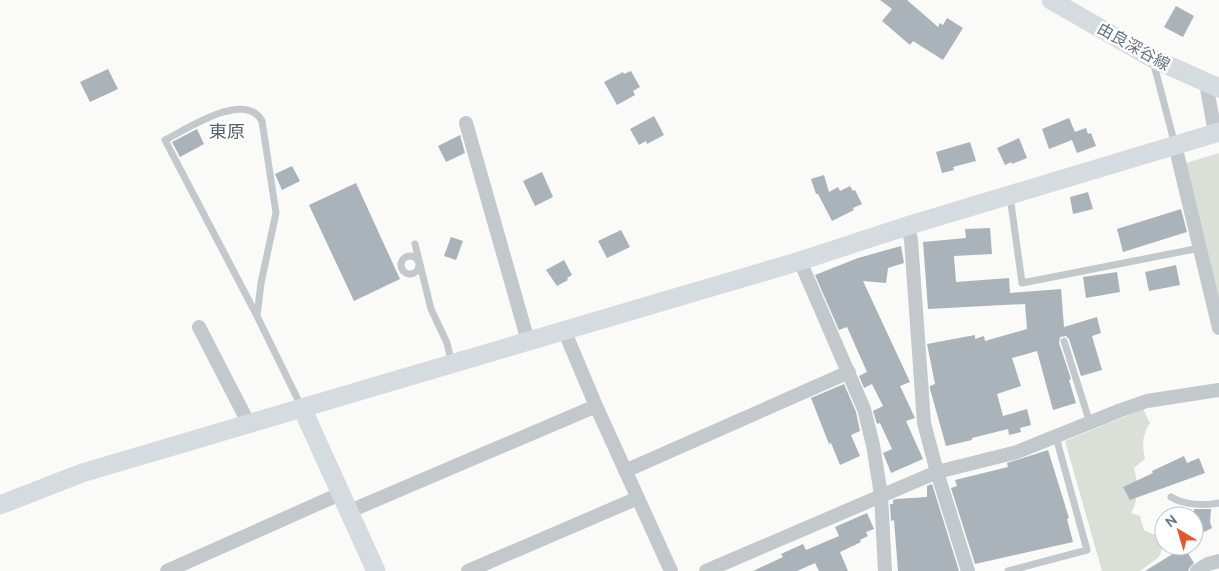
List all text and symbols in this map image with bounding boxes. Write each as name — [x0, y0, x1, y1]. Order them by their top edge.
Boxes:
street label: 由良深谷線 — [1095, 19, 1173, 73]
district label: 東原 — [209, 121, 245, 141]
north arrow — [1154, 506, 1204, 556]
text: N — [1162, 511, 1180, 530]

